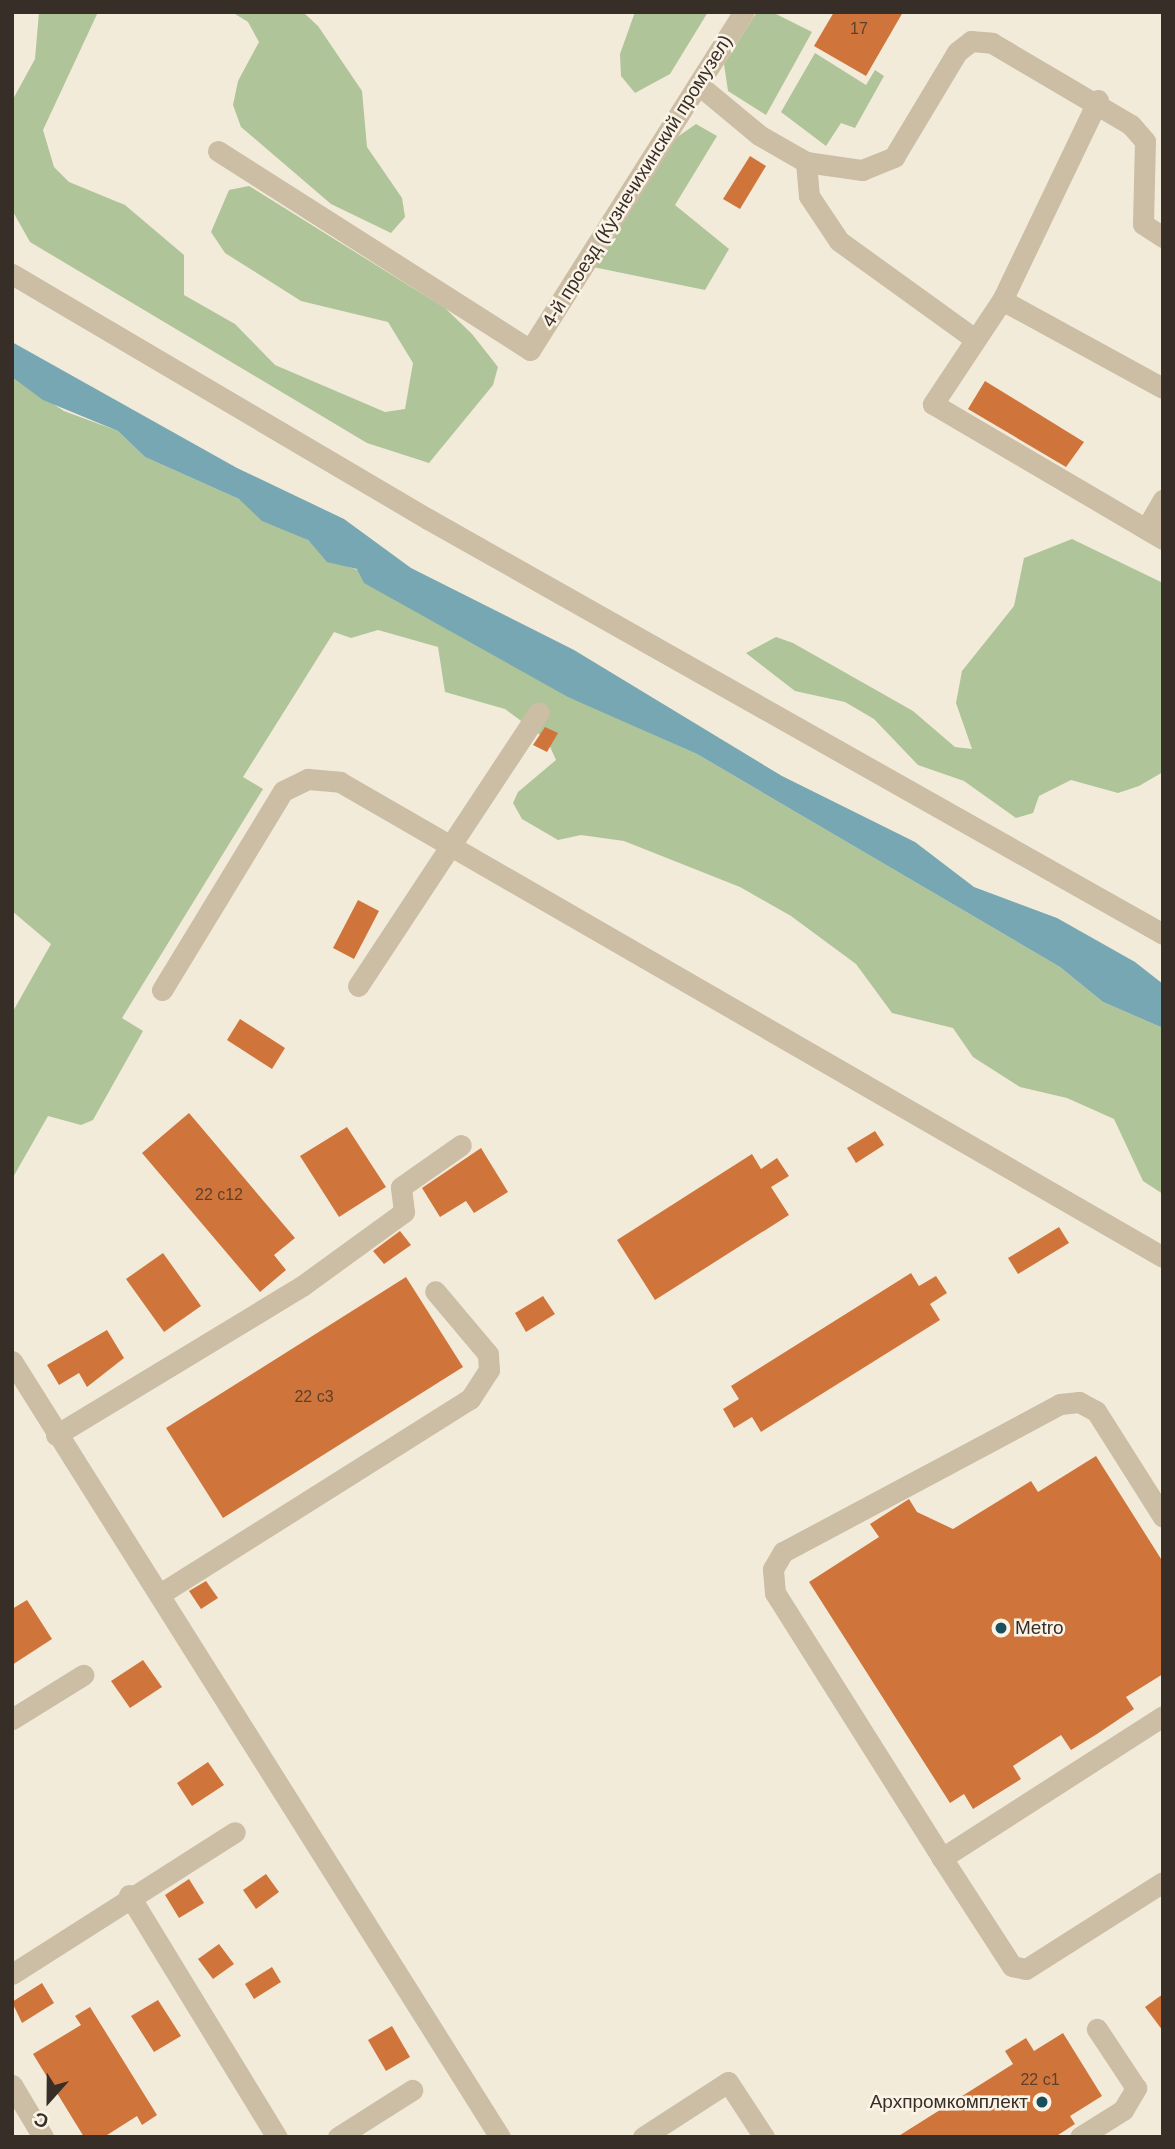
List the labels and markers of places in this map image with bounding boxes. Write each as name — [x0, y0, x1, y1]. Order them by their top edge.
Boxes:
place label: Metro — [1015, 1617, 1064, 1639]
marker: Metro — [993, 1620, 1009, 1636]
place label: Архпромкомплект — [870, 2091, 1028, 2113]
marker: Архпромкомплект — [1034, 2094, 1050, 2110]

